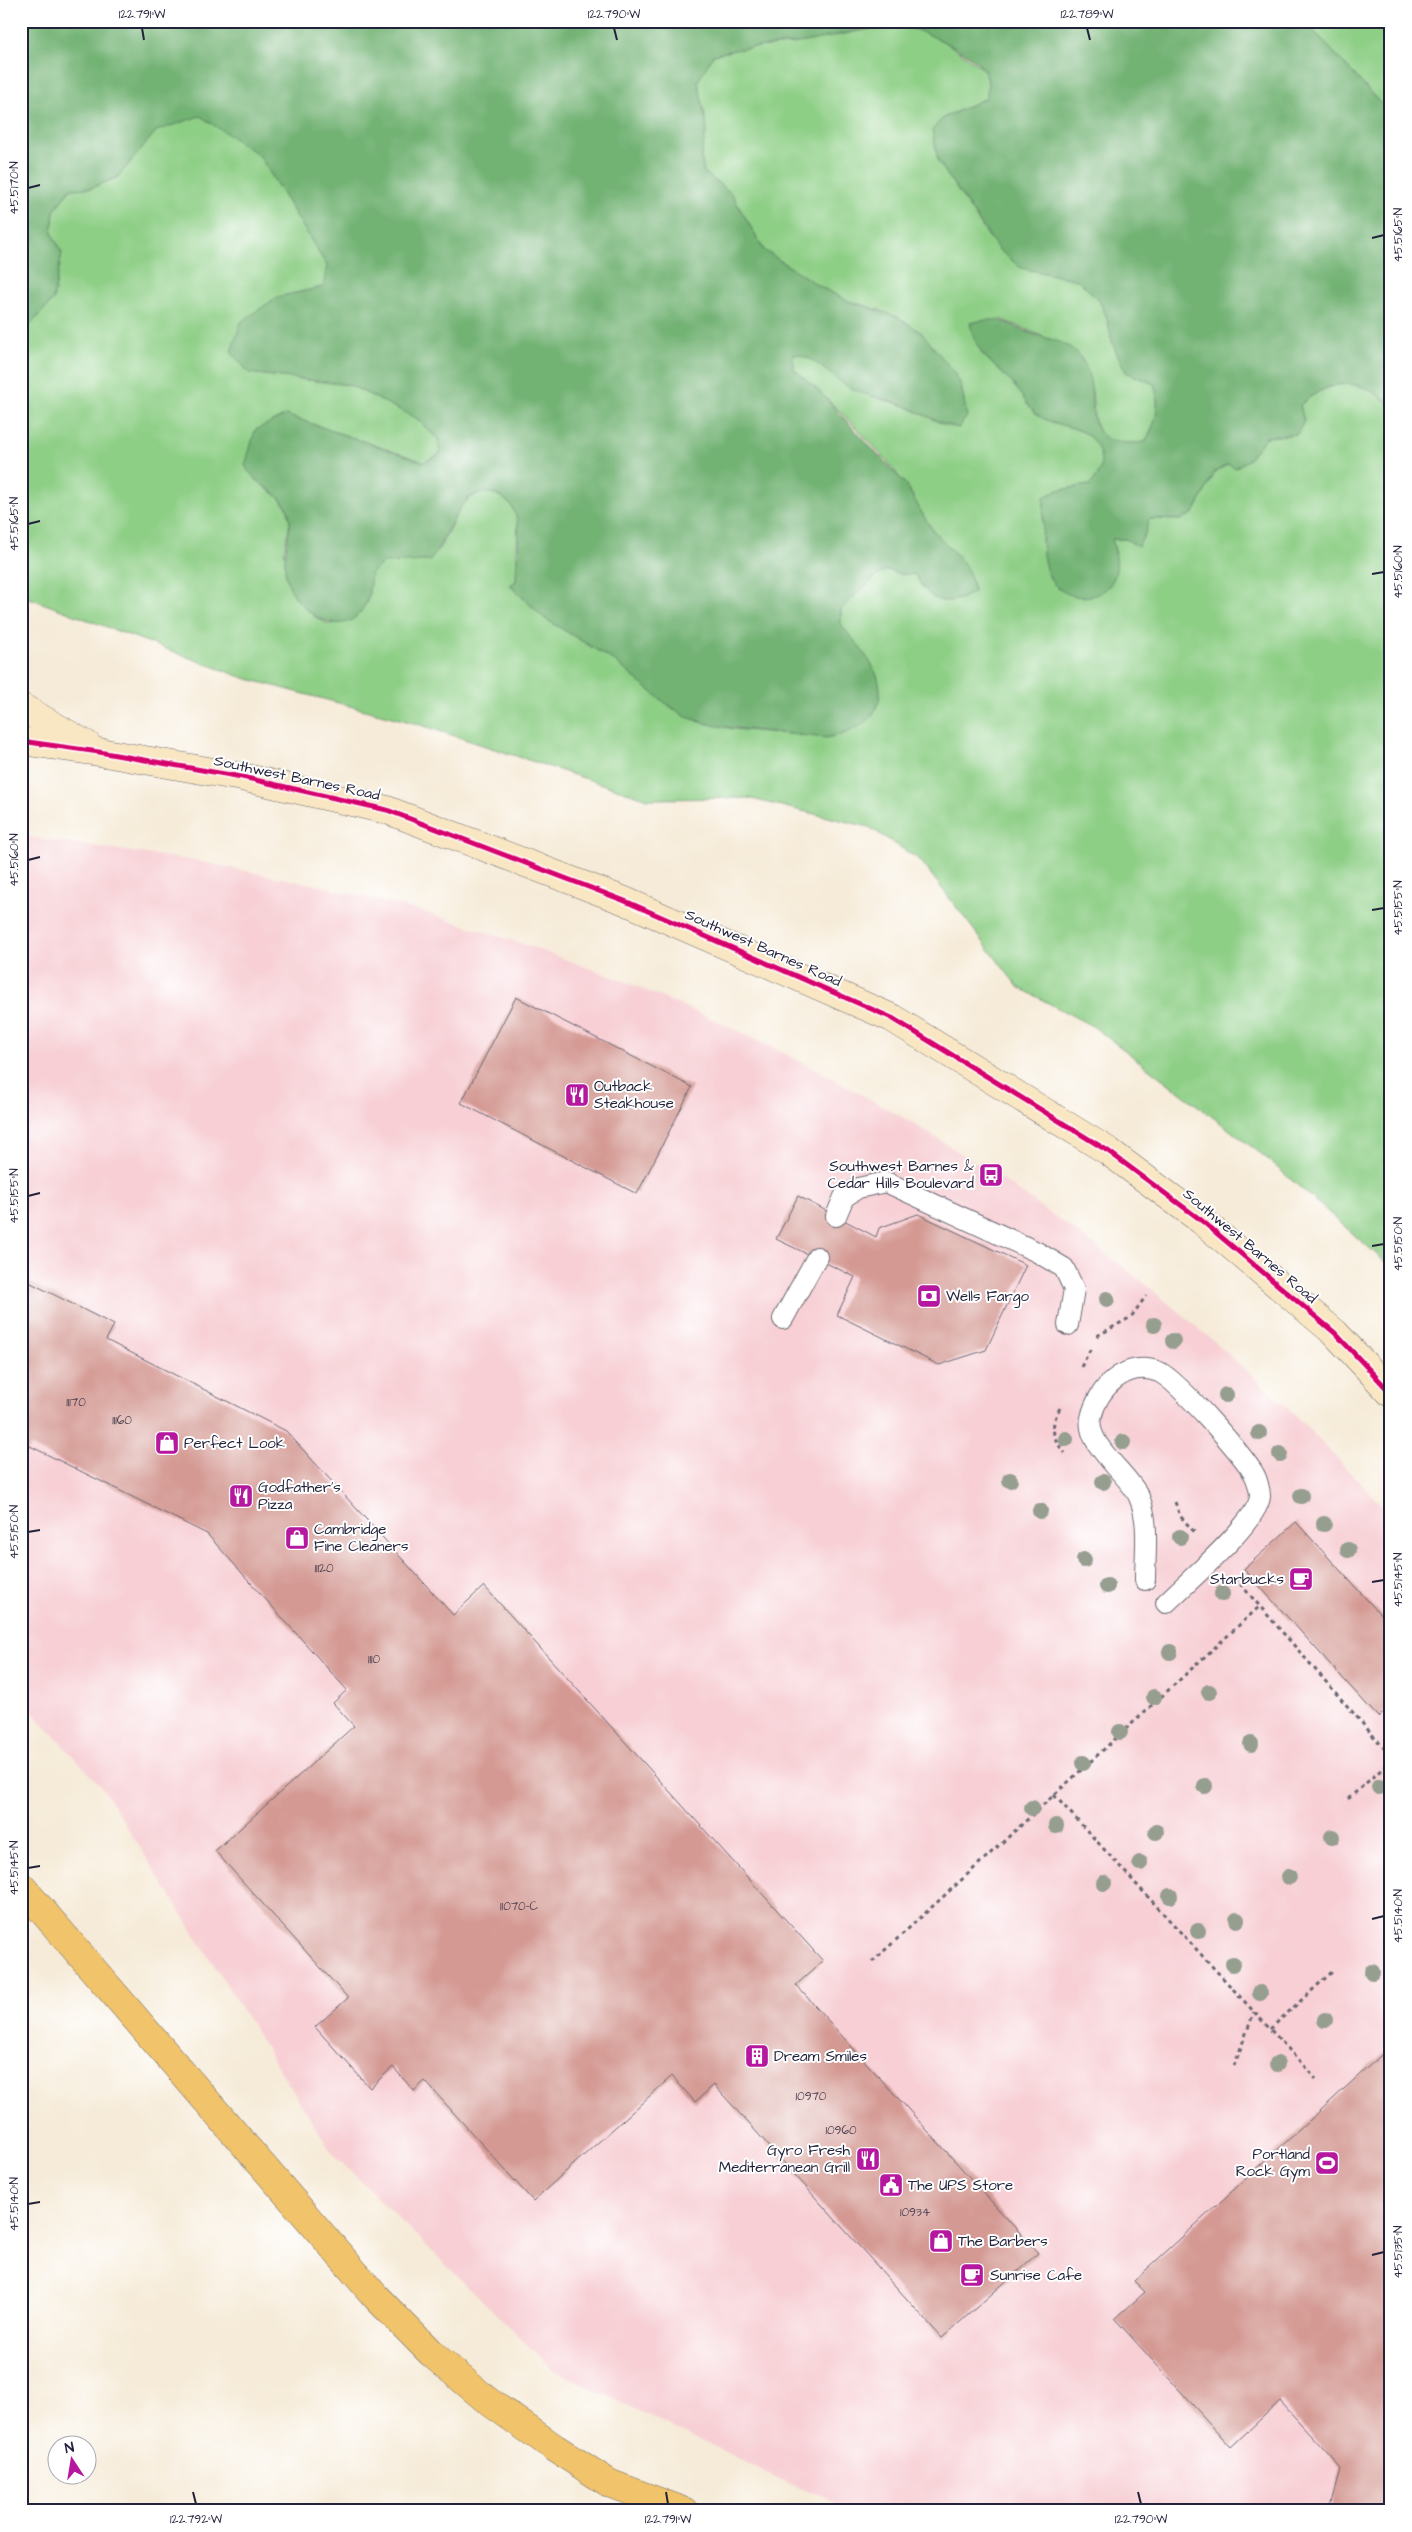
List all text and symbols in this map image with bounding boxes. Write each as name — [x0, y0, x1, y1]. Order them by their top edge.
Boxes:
text: 122.791°W — [119, 6, 166, 23]
text: 122.790°W — [588, 6, 641, 23]
text: 122.789°W — [1061, 6, 1114, 23]
text: 45.5170°N — [6, 161, 23, 215]
text: 45.5165°N — [1390, 207, 1407, 262]
text: 45.5165°N — [6, 496, 23, 551]
text: 45.5160°N — [1390, 545, 1407, 599]
street label: Southwest Barnes Road — [212, 750, 382, 806]
text: 45.5160°N — [6, 833, 23, 887]
text: 45.5155°N — [1390, 880, 1407, 936]
street label: Southwest Barnes Road — [681, 904, 845, 992]
place label: Outback Steakhouse — [594, 1076, 674, 1114]
restaurant icon: Outback Steakhouse — [564, 1082, 590, 1108]
place label: Southwest Barnes & Cedar Hills Boulevard — [827, 1156, 974, 1194]
bus stop icon: Southwest Barnes & Cedar Hills Boulevard — [978, 1162, 1004, 1188]
text: 45.5155°N — [6, 1168, 23, 1224]
street label: Southwest Barnes Road — [1178, 1184, 1322, 1309]
text: 45.5150°N — [1390, 1216, 1407, 1271]
bank icon: Wells Fargo — [916, 1283, 942, 1309]
place label: Wells Fargo — [946, 1286, 1030, 1308]
house number: 11170 — [66, 1394, 86, 1411]
house number: 11160 — [112, 1412, 132, 1429]
shop icon: Perfect Look — [154, 1430, 180, 1456]
place label: Perfect Look — [184, 1433, 285, 1454]
place label: Godfather's Pizza — [258, 1477, 341, 1515]
restaurant icon: Godfather's Pizza — [228, 1483, 254, 1509]
text: 45.5150°N — [6, 1504, 23, 1559]
place label: Cambridge Fine Cleaners — [314, 1519, 409, 1557]
shop icon: Cambridge Fine Cleaners — [284, 1525, 310, 1551]
text: 45.5145°N — [1390, 1552, 1407, 1608]
house number: 11120 — [314, 1560, 334, 1577]
cafe icon: Starbucks — [1288, 1566, 1314, 1592]
place label: Starbucks — [1210, 1569, 1284, 1590]
house number: 1110 — [368, 1651, 381, 1668]
text: 45.5145°N — [6, 1840, 23, 1896]
text: 45.5140°N — [1390, 1888, 1407, 1943]
house number: 11070-C — [500, 1898, 538, 1915]
building icon: Dream Smiles — [744, 2043, 770, 2069]
place label: Dream Smiles — [774, 2046, 867, 2067]
house number: 10970 — [796, 2088, 827, 2105]
house number: 10960 — [825, 2122, 857, 2139]
place label: Gyro Fresh Mediterranean Grill — [719, 2140, 851, 2178]
place label: Portland Rock Gym — [1236, 2144, 1310, 2183]
restaurant icon: Gyro Fresh Mediterranean Grill — [855, 2146, 881, 2172]
sports icon: Portland Rock Gym — [1314, 2150, 1340, 2176]
public building icon: The UPS Store — [878, 2172, 904, 2198]
place label: The UPS Store — [908, 2175, 1013, 2196]
text: 45.5140°N — [6, 2176, 23, 2231]
house number: 10934 — [900, 2204, 930, 2221]
text: 45.5135°N — [1390, 2225, 1407, 2279]
shop icon: The Barbers — [928, 2228, 954, 2254]
place label: The Barbers — [958, 2231, 1048, 2252]
cafe icon: Sunrise Cafe — [959, 2262, 985, 2288]
place label: Sunrise Cafe — [990, 2265, 1082, 2286]
north arrow — [48, 2434, 98, 2484]
text: N — [63, 2438, 76, 2459]
text: 122.792°W — [170, 2511, 223, 2528]
text: 122.791°W — [645, 2511, 692, 2528]
text: 122.790°W — [1115, 2511, 1168, 2528]

